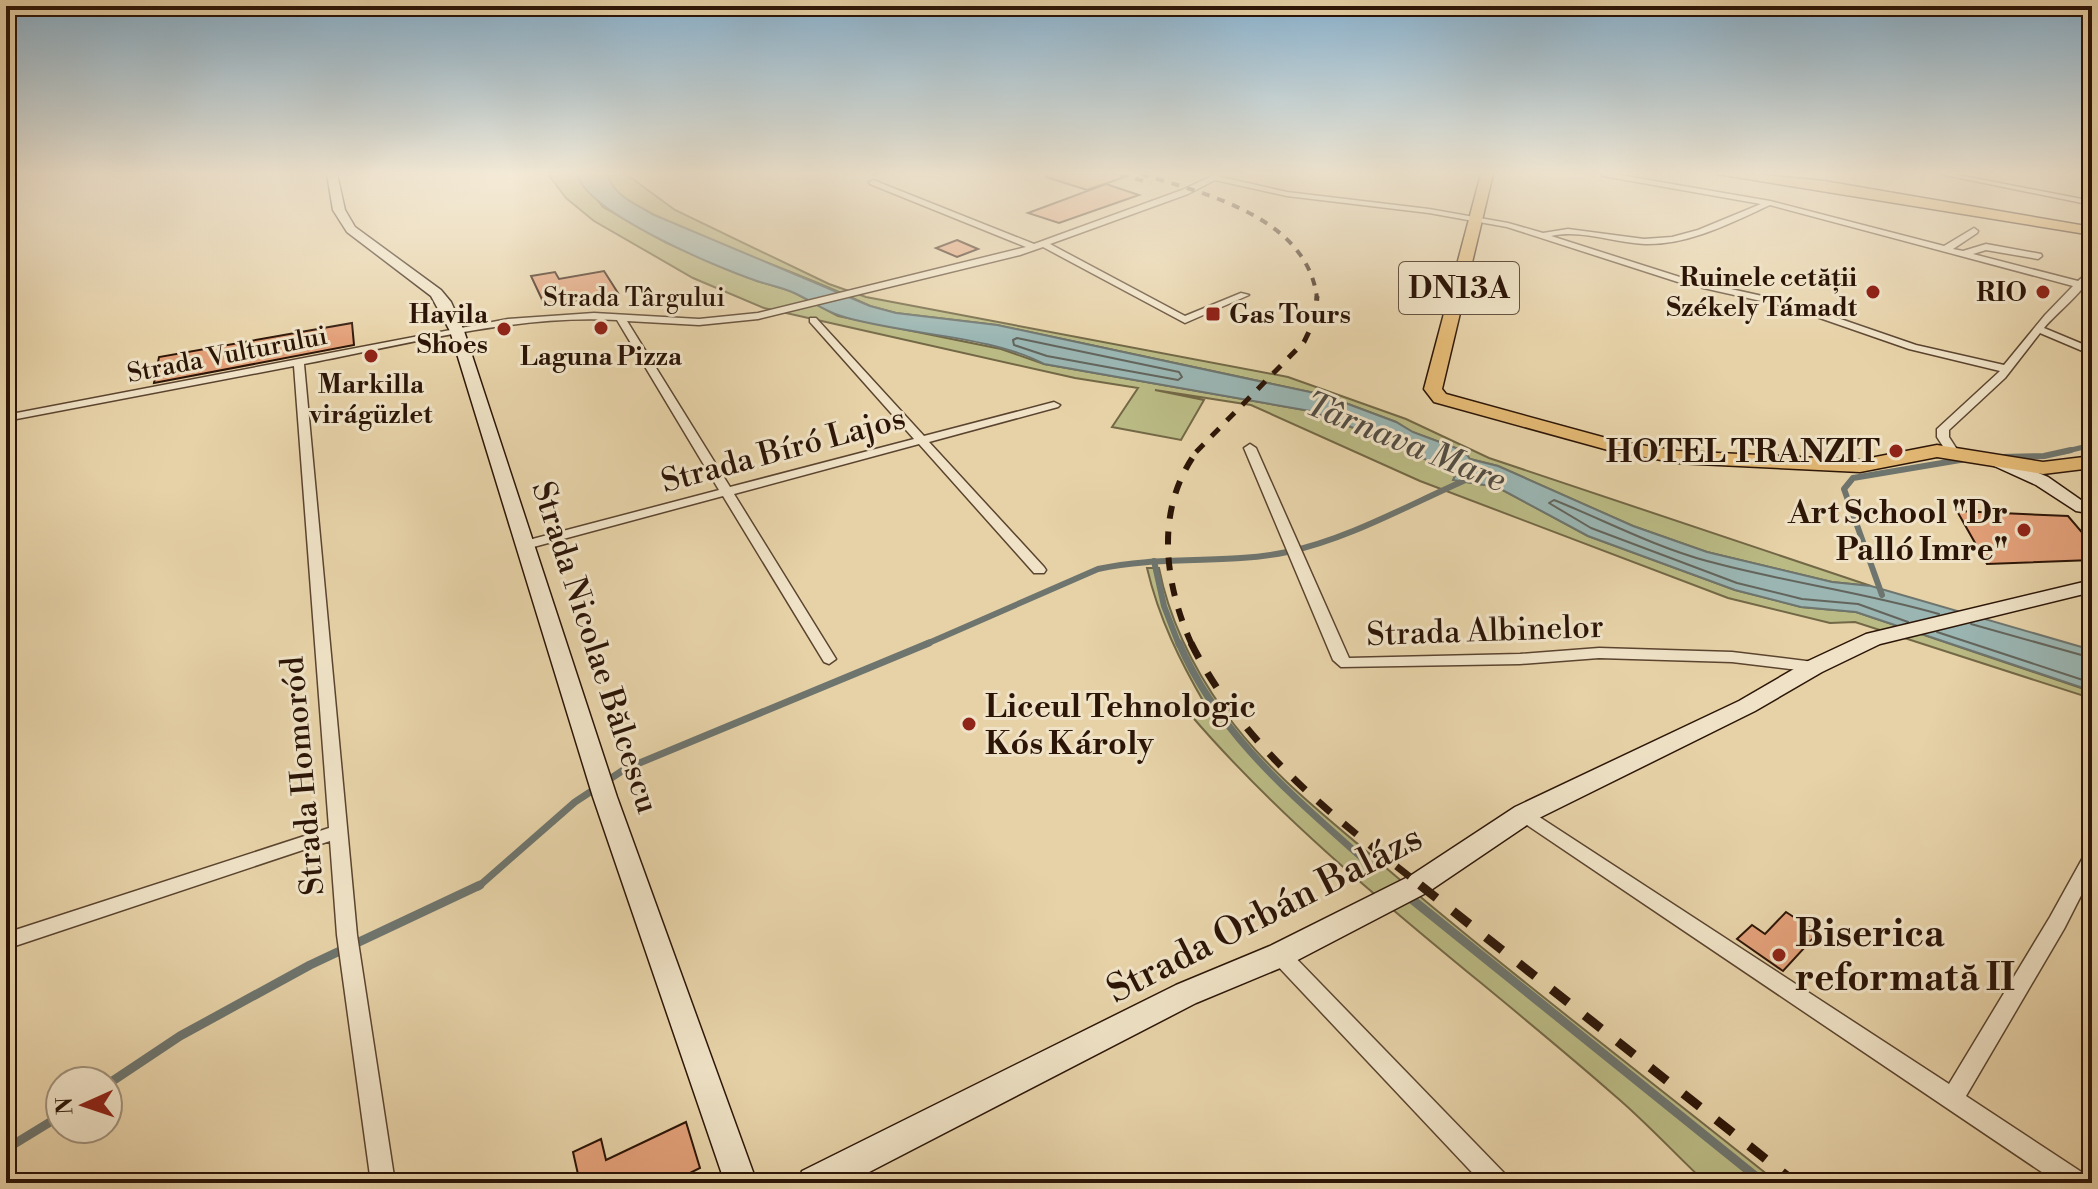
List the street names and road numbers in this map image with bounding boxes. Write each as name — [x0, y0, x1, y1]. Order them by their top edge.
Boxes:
road number: DN13A — [1399, 262, 1519, 314]
street label: Strada Târgului — [543, 282, 725, 314]
street label: Strada Vulturului — [124, 320, 330, 390]
street label: Strada Bíró Lajos — [657, 398, 910, 502]
street label: Strada Nicolae Bălcescu — [523, 476, 668, 818]
street label: Strada Albinelor — [1366, 607, 1604, 655]
street label: Strada Homoród — [273, 655, 333, 897]
street label: Strada Orbán Balázs — [1099, 814, 1430, 1014]

